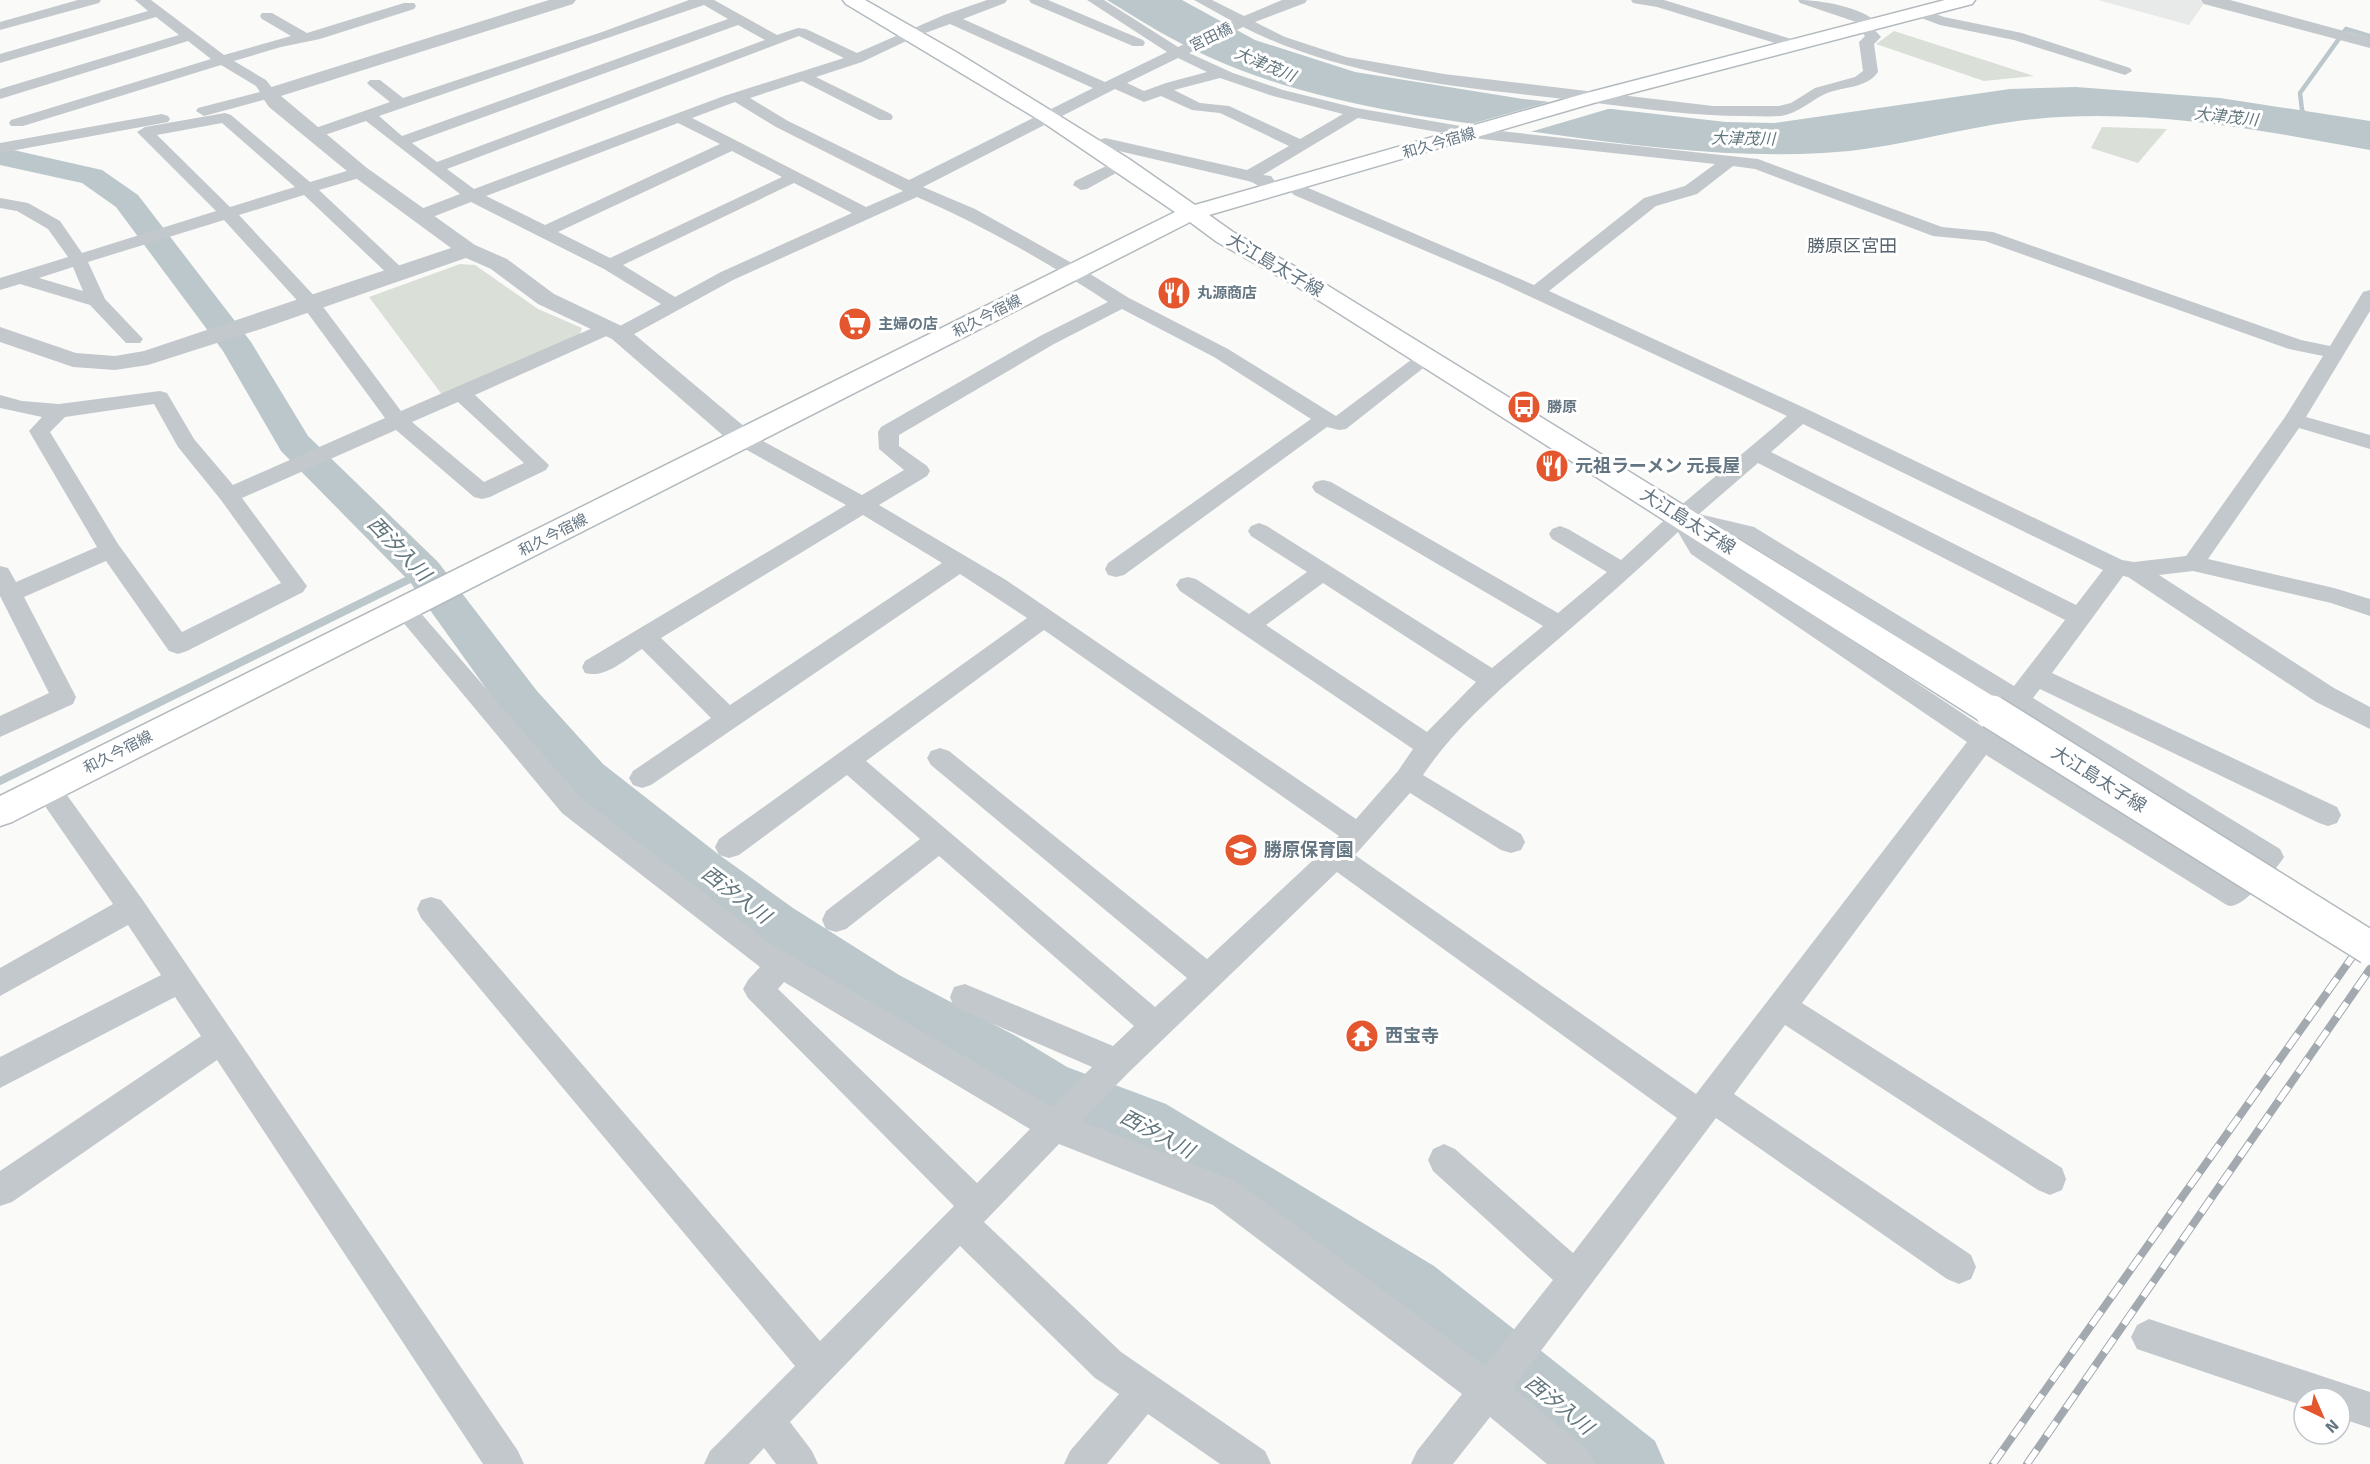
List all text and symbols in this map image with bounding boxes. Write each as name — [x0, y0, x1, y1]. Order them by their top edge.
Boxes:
street label: 宮田橋 — [1187, 19, 1235, 55]
water label: 大津茂川 — [1232, 43, 1300, 87]
water label: 大津茂川 — [2193, 104, 2261, 130]
street label: 和久今宿線 — [1400, 124, 1478, 162]
water label: 大津茂川 — [1711, 128, 1777, 150]
street label: 大江島太子線 — [1223, 228, 1327, 302]
district label: 勝原区宮田 — [1807, 235, 1897, 257]
restaurant icon: 丸源商店 — [1156, 275, 1192, 311]
place label: 丸源商店 — [1197, 284, 1257, 302]
street label: 和久今宿線 — [949, 291, 1025, 341]
supermarket icon: 主婦の店 — [837, 306, 873, 342]
place label: 主婦の店 — [878, 315, 938, 333]
bus stop icon: 勝原 — [1506, 389, 1542, 425]
place label: 勝原 — [1547, 398, 1577, 416]
restaurant icon: 元祖ラーメン 元長屋 — [1534, 448, 1570, 484]
place label: 元祖ラーメン 元長屋 — [1575, 455, 1740, 477]
street label: 大江島太子線 — [1636, 483, 1740, 559]
street label: 和久今宿線 — [515, 510, 591, 560]
water label: 西汐入川 — [362, 512, 437, 588]
street label: 和久今宿線 — [80, 727, 156, 777]
street label: 大江島太子線 — [2047, 741, 2151, 817]
school or university icon: 勝原保育園 — [1223, 832, 1259, 868]
place label: 勝原保育園 — [1264, 839, 1354, 861]
water label: 西汐入川 — [697, 861, 777, 930]
temple icon: 西宝寺 — [1344, 1018, 1380, 1054]
place label: 西宝寺 — [1385, 1025, 1439, 1047]
water label: 西汐入川 — [1116, 1104, 1200, 1165]
water label: 西汐入川 — [1520, 1370, 1600, 1441]
north arrow — [2292, 1386, 2352, 1446]
text: N — [2321, 1415, 2343, 1437]

